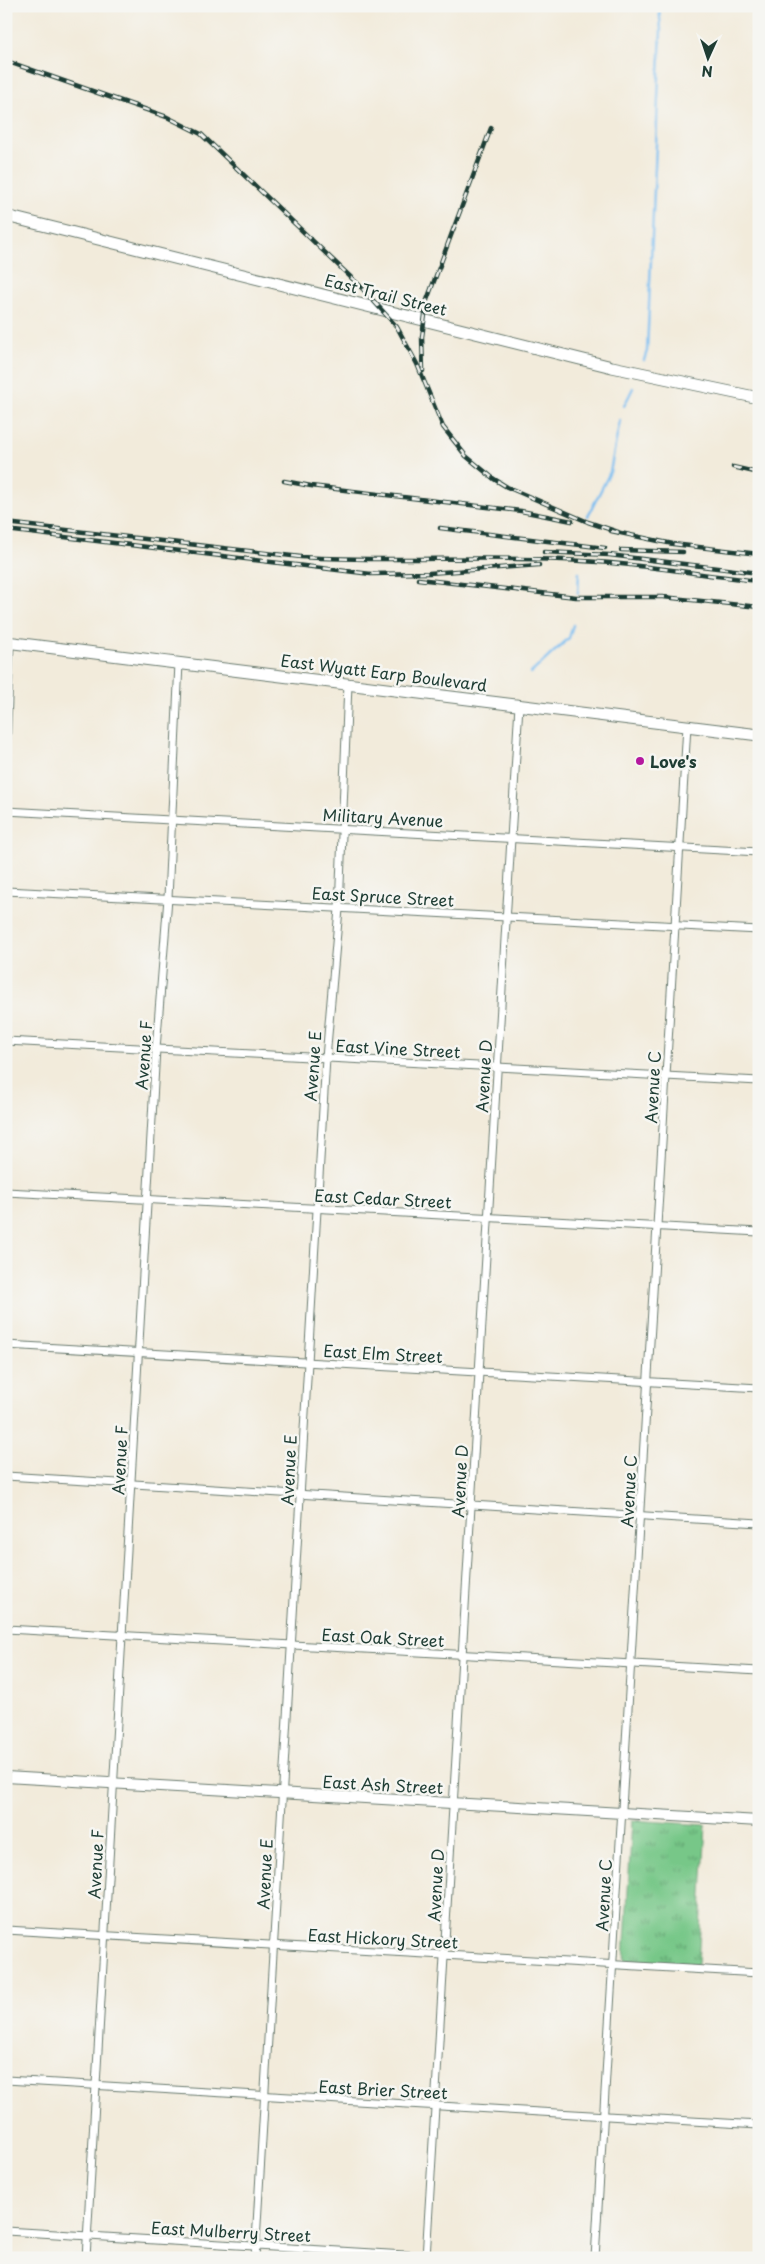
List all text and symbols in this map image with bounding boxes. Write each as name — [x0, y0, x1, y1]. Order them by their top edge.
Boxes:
north arrow — [682, 32, 732, 82]
text: N — [701, 61, 713, 82]
street label: East Trail Street — [322, 267, 450, 321]
street label: East Wyatt Earp Boulevard — [279, 647, 489, 697]
place label: Love's — [650, 749, 697, 773]
marker: Love's — [634, 755, 646, 767]
street label: Military Avenue — [322, 802, 444, 832]
street label: East Spruce Street — [311, 880, 455, 912]
street label: Avenue F — [129, 1019, 157, 1091]
street label: Avenue E — [298, 1030, 326, 1102]
street label: East Vine Street — [335, 1033, 461, 1063]
street label: Avenue D — [469, 1039, 497, 1113]
street label: Avenue C — [638, 1050, 666, 1124]
street label: East Cedar Street — [314, 1182, 453, 1214]
street label: East Elm Street — [323, 1338, 444, 1368]
street label: Avenue F — [105, 1425, 133, 1495]
street label: Avenue E — [274, 1434, 302, 1506]
street label: Avenue D — [445, 1444, 473, 1518]
street label: Avenue C — [614, 1454, 642, 1528]
street label: East Oak Street — [321, 1622, 445, 1652]
street label: East Ash Street — [322, 1769, 444, 1799]
street label: Avenue F — [81, 1829, 109, 1899]
street label: Avenue E — [250, 1838, 278, 1910]
street label: Avenue D — [421, 1848, 449, 1922]
street label: Avenue C — [589, 1858, 617, 1932]
street label: East Hickory Street — [307, 1922, 459, 1954]
street label: East Brier Street — [318, 2074, 449, 2104]
street label: East Mulberry Street — [151, 2215, 312, 2247]

